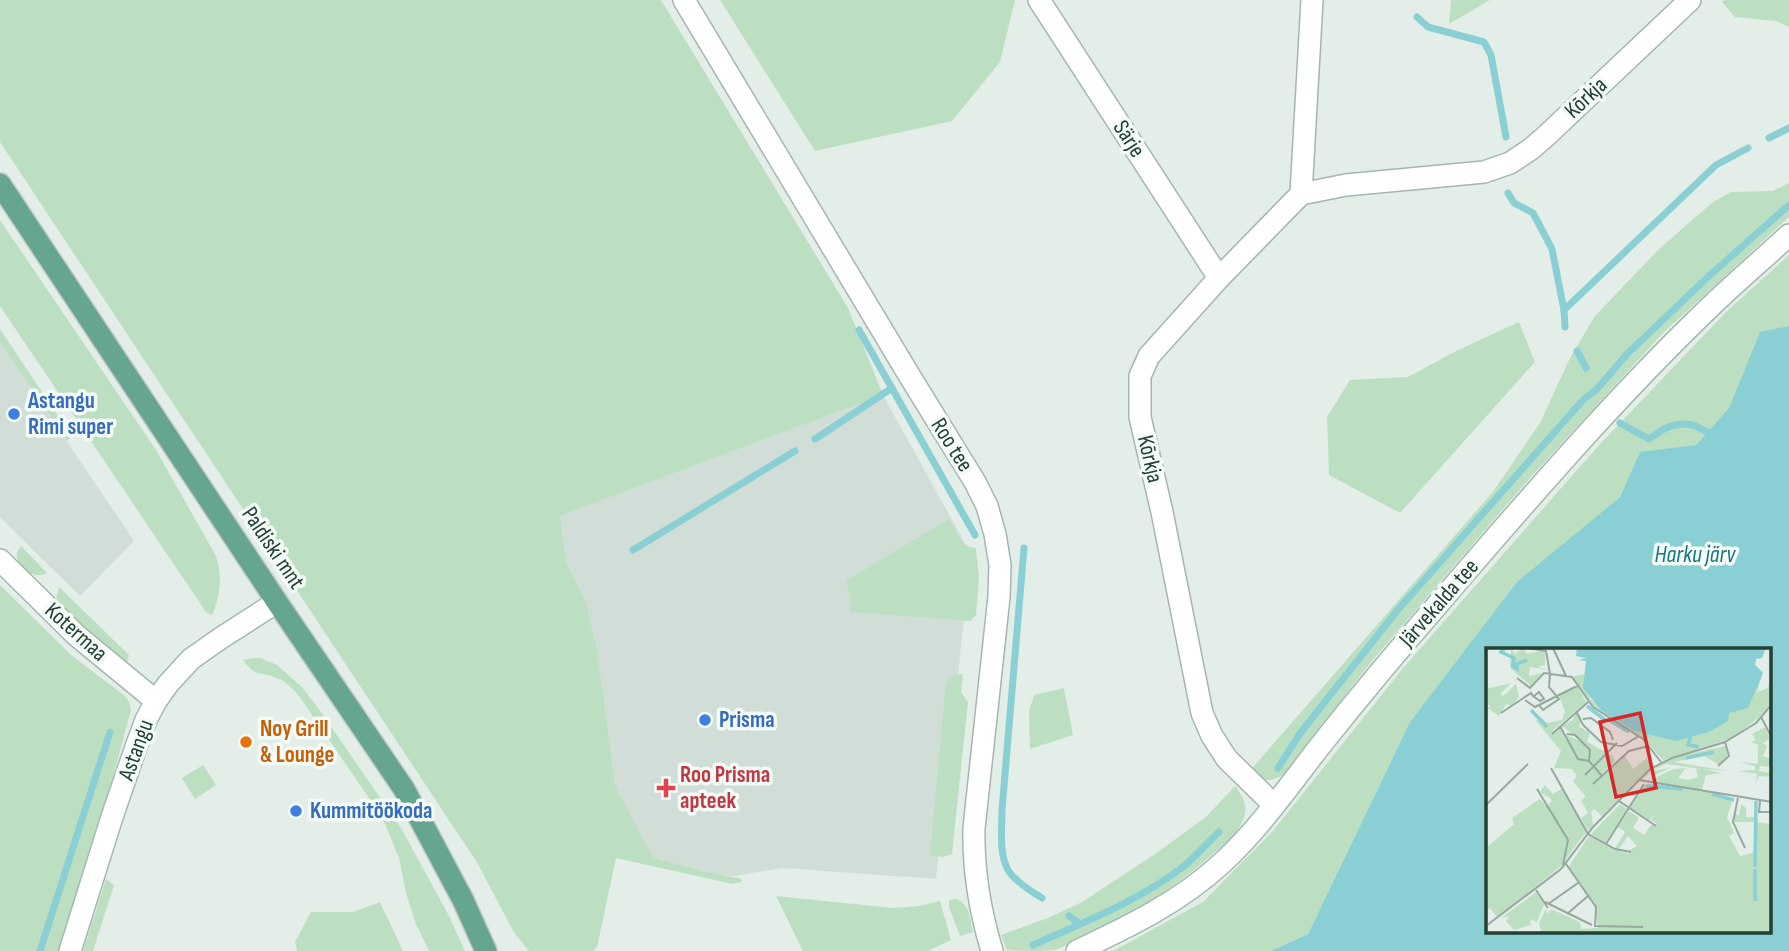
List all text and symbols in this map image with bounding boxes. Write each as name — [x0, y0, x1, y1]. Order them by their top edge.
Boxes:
street label: Kõrkja — [1559, 71, 1613, 125]
street label: Särje — [1107, 115, 1151, 163]
place label: Astangu Rimi super — [27, 387, 113, 441]
marker: Astangu Rimi super — [6, 406, 22, 422]
street label: Roo tee — [925, 413, 979, 477]
street label: Kõrkja — [1131, 433, 1169, 485]
street label: Paldiski mnt — [235, 502, 311, 594]
water label: Harku järv — [1655, 540, 1736, 569]
street label: Järvekalda tee — [1393, 553, 1485, 654]
street label: Kotermaa — [39, 597, 113, 667]
inset map — [1486, 648, 1772, 934]
place label: Prisma — [719, 706, 775, 734]
marker: Prisma — [697, 712, 713, 728]
place label: Noy Grill & Lounge — [260, 715, 334, 769]
street label: Astangu — [112, 716, 160, 785]
marker: Noy Grill & Lounge — [238, 734, 254, 750]
place label: Roo Prisma apteek — [680, 761, 770, 815]
marker: Roo Prisma apteek — [658, 780, 674, 796]
place label: Kummitöökoda — [310, 797, 433, 825]
marker: Kummitöökoda — [288, 803, 304, 819]

